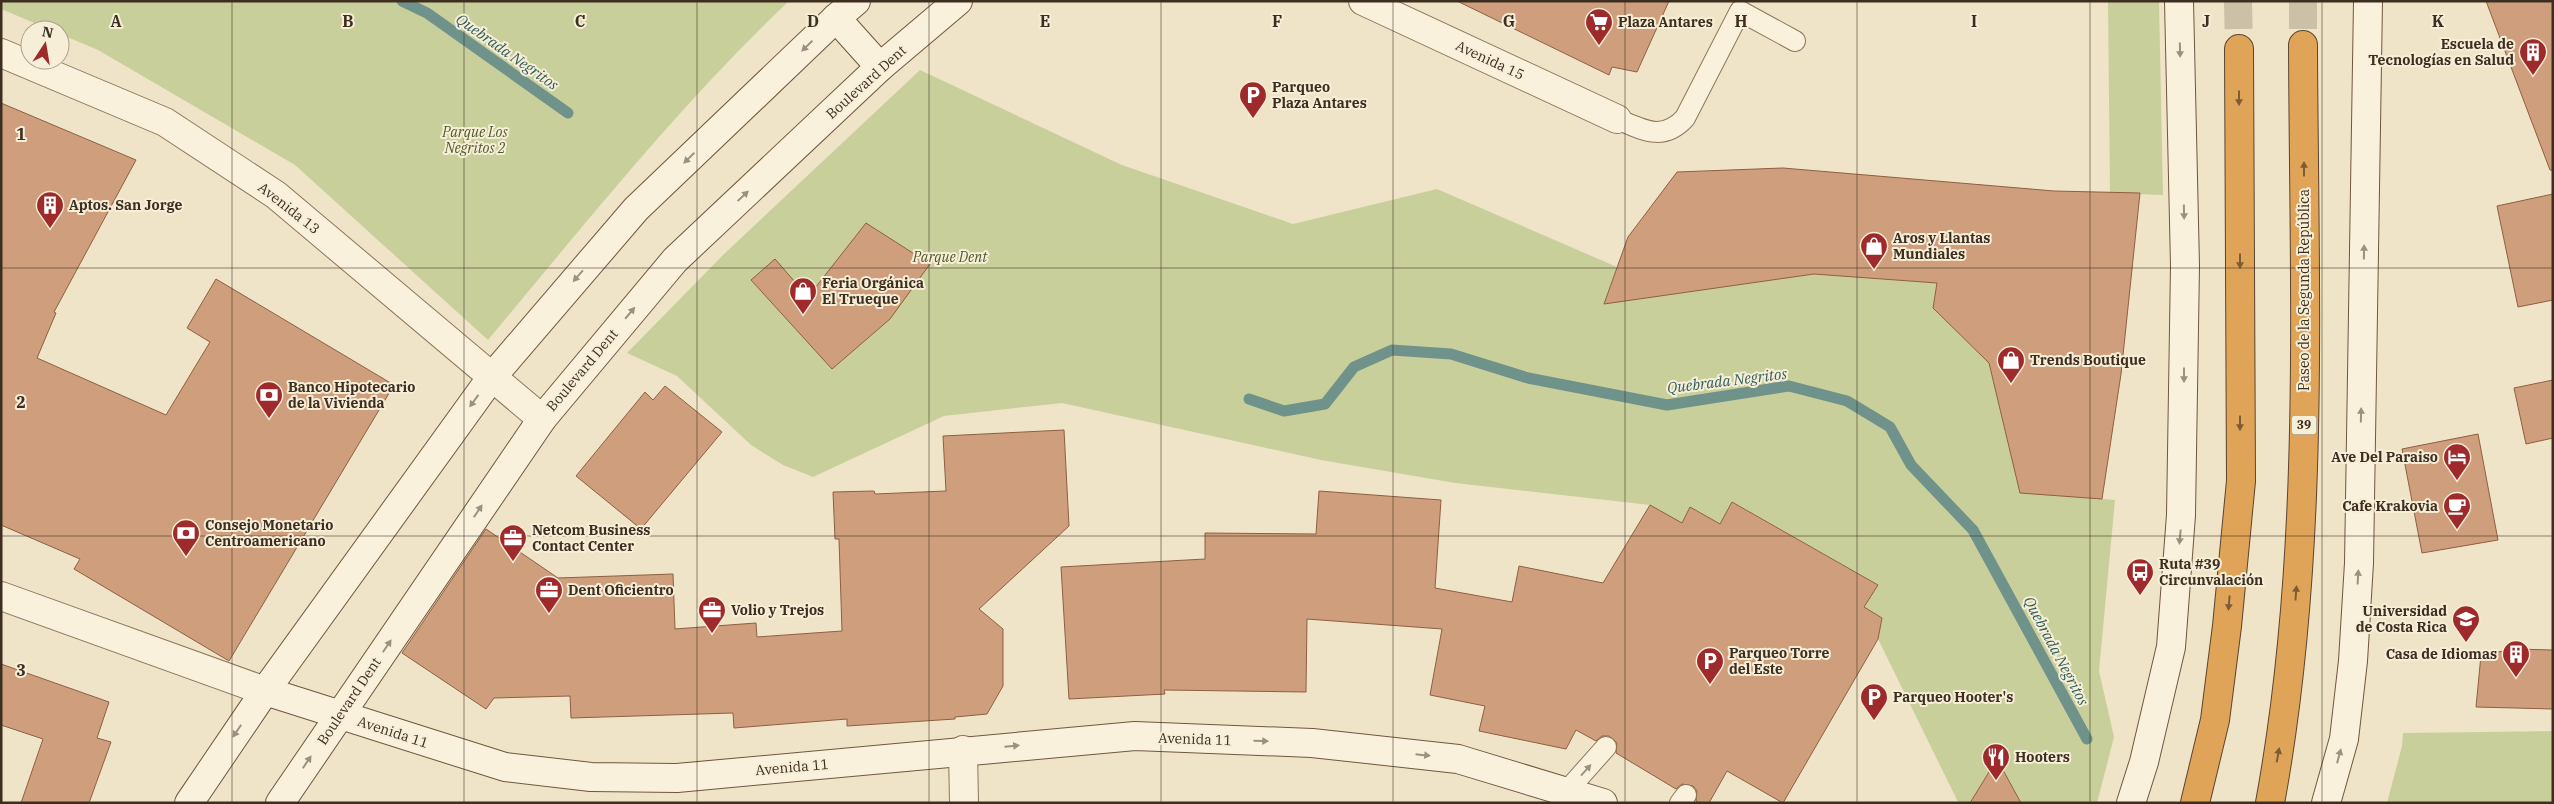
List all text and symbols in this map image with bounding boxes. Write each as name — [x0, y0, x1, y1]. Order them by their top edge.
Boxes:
supermarket icon: Plaza Antares — [1584, 7, 1614, 46]
water label: Quebrada Negritos — [452, 9, 562, 94]
text: A — [110, 11, 122, 31]
text: B — [342, 11, 354, 31]
text: C — [575, 11, 585, 31]
text: D — [807, 11, 819, 31]
text: E — [1040, 11, 1050, 31]
text: F — [1272, 11, 1282, 31]
text: G — [1503, 11, 1515, 31]
text: H — [1735, 11, 1748, 31]
text: I — [1971, 11, 1977, 31]
text: J — [2202, 11, 2210, 31]
text: K — [2432, 11, 2445, 31]
place label: Plaza Antares — [1618, 13, 1713, 31]
north arrow — [20, 20, 70, 70]
text: N — [40, 22, 55, 42]
place label: Escuela de Tecnologías en Salud — [2368, 35, 2514, 69]
street label: Avenida 15 — [1453, 36, 1527, 84]
building icon: Escuela de Tecnologías en Salud — [2518, 37, 2548, 76]
one-way arrow — [801, 40, 813, 52]
street label: Boulevard Dent — [822, 41, 910, 123]
one-way arrow — [2176, 42, 2184, 58]
place label: Parqueo Plaza Antares — [1272, 78, 1367, 112]
parking icon: Parqueo Plaza Antares — [1238, 80, 1268, 119]
one-way arrow — [2235, 90, 2243, 106]
park label: Parque Los Negritos 2 — [441, 123, 509, 157]
text: 1 — [16, 124, 26, 144]
one-way arrow — [684, 152, 696, 164]
one-way arrow — [2300, 160, 2308, 176]
street label: Avenida 13 — [254, 178, 324, 238]
street label: Paseo de la Segunda República — [2295, 189, 2313, 391]
building icon: Aptos. San Jorge — [35, 190, 65, 229]
one-way arrow — [736, 190, 748, 202]
place label: Aptos. San Jorge — [69, 196, 182, 214]
one-way arrow — [2180, 205, 2188, 221]
place label: Aros y Llantas Mundiales — [1893, 229, 1990, 263]
shop icon: Aros y Llantas Mundiales — [1859, 231, 1889, 270]
one-way arrow — [2360, 244, 2368, 260]
park label: Parque Dent — [912, 248, 988, 266]
one-way arrow — [2236, 253, 2244, 269]
one-way arrow — [573, 270, 584, 283]
place label: Feria Orgánica El Trueque — [822, 274, 924, 308]
shop icon: Feria Orgánica El Trueque — [788, 276, 818, 315]
one-way arrow — [625, 307, 636, 320]
street label: Boulevard Dent — [542, 325, 622, 415]
shop icon: Trends Boutique — [1996, 345, 2026, 384]
place label: Trends Boutique — [2030, 351, 2146, 369]
water label: Quebrada Negritos — [1666, 364, 1788, 397]
one-way arrow — [2180, 367, 2188, 383]
place label: Banco Hipotecario de la Vivienda — [288, 378, 415, 412]
bank icon: Banco Hipotecario de la Vivienda — [254, 380, 284, 419]
text: 2 — [16, 392, 26, 412]
one-way arrow — [469, 394, 480, 407]
one-way arrow — [2357, 406, 2365, 422]
one-way arrow — [2236, 415, 2244, 431]
road number: 39 — [2292, 416, 2316, 434]
hotel icon: Ave Del Paraiso — [2442, 442, 2472, 481]
place label: Ave Del Paraiso — [2331, 448, 2438, 466]
cafe icon: Cafe Krakovia — [2442, 491, 2472, 530]
place label: Cafe Krakovia — [2342, 497, 2438, 515]
one-way arrow — [473, 505, 483, 518]
place label: Consejo Monetario Centroamericano — [205, 516, 333, 550]
bank icon: Consejo Monetario Centroamericano — [171, 518, 201, 557]
place label: Netcom Business Contact Center — [532, 521, 650, 555]
office icon: Netcom Business Contact Center — [498, 523, 528, 562]
one-way arrow — [2175, 530, 2183, 546]
place label: Ruta #39 Circunvalación — [2159, 555, 2263, 589]
bus stop icon: Ruta #39 Circunvalación — [2125, 557, 2155, 596]
one-way arrow — [2354, 569, 2362, 585]
office icon: Dent Oficientro — [534, 575, 564, 614]
place label: Dent Oficientro — [568, 581, 674, 599]
one-way arrow — [2292, 585, 2300, 601]
water label: Quebrada Negritos — [2020, 593, 2093, 709]
office icon: Volio y Trejos — [697, 595, 727, 634]
one-way arrow — [2225, 595, 2233, 611]
place label: Volio y Trejos — [731, 601, 824, 619]
place label: Universidad de Costa Rica — [2356, 602, 2447, 636]
school or university icon: Universidad de Costa Rica — [2451, 604, 2481, 643]
one-way arrow — [382, 639, 392, 652]
building icon: Casa de Idiomas — [2501, 639, 2531, 678]
place label: Parqueo Torre del Este — [1729, 644, 1830, 678]
place label: Casa de Idiomas — [2386, 645, 2497, 663]
parking icon: Parqueo Torre del Este — [1695, 646, 1725, 685]
street label: Boulevard Dent — [313, 654, 385, 748]
text: 3 — [16, 660, 26, 680]
parking icon: Parqueo Hooter's — [1859, 682, 1889, 721]
place label: Parqueo Hooter's — [1893, 688, 2013, 706]
street label: Avenida 11 — [355, 712, 431, 752]
one-way arrow — [232, 724, 242, 738]
street label: Avenida 11 — [1158, 729, 1232, 749]
one-way arrow — [1253, 738, 1269, 746]
one-way arrow — [1004, 742, 1020, 750]
restaurant icon: Hooters — [1981, 742, 2011, 781]
one-way arrow — [2275, 746, 2283, 762]
place label: Hooters — [2015, 748, 2070, 766]
one-way arrow — [2336, 748, 2344, 763]
one-way arrow — [1415, 751, 1431, 759]
street label: Avenida 11 — [755, 755, 829, 779]
one-way arrow — [302, 756, 312, 769]
one-way arrow — [1581, 763, 1592, 776]

